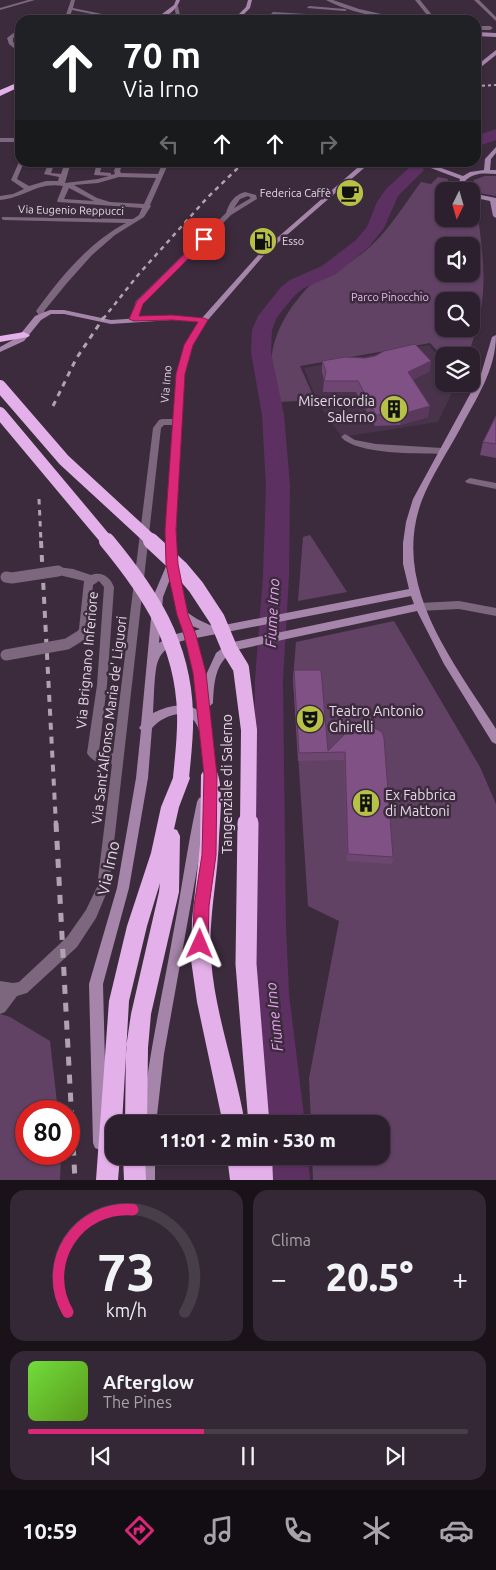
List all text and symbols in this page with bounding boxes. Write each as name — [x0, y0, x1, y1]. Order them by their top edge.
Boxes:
icon: ahead — [40, 35, 105, 100]
text: 70 m — [123, 35, 201, 75]
text: Via Irno — [123, 76, 199, 101]
icon: left — [155, 130, 183, 158]
icon: ahead — [208, 130, 236, 158]
icon: ahead — [261, 130, 289, 158]
icon: right — [314, 130, 342, 158]
cafe icon: Federica Caffè — [335, 178, 365, 208]
north arrow — [435, 182, 480, 228]
map controls — [435, 182, 480, 392]
place label: Federica Caffè — [260, 187, 331, 199]
street label: Via Eugenio Reppucci — [18, 203, 124, 217]
pin — [183, 218, 225, 260]
icon: arrive — [190, 225, 218, 253]
fuel station icon: Esso — [248, 226, 278, 256]
place label: Esso — [282, 235, 304, 247]
button: sound — [435, 237, 480, 282]
park label: Parco Pinocchio — [351, 291, 429, 303]
button: search — [435, 292, 480, 337]
button: layers — [435, 347, 480, 392]
street label: Via Irno — [158, 365, 174, 403]
place label: Misericordia Salerno — [298, 393, 375, 425]
building icon: Misericordia Salerno — [379, 394, 409, 424]
water label: Fiume Irno — [262, 578, 282, 648]
street label: Via Brignano Inferiore — [73, 591, 101, 729]
street label: Via Sant'Alfonso Maria de' Liguori — [88, 615, 130, 825]
place label: Teatro Antonio Ghirelli — [329, 703, 424, 735]
theatre icon: Teatro Antonio Ghirelli — [295, 704, 325, 734]
street label: Tangenziale di Salerno — [219, 714, 235, 854]
place label: Ex Fabbrica di Mattoni — [385, 787, 456, 819]
building icon: Ex Fabbrica di Mattoni — [351, 788, 381, 818]
street label: Via Irno — [93, 839, 123, 897]
position arrow — [173, 917, 225, 969]
water label: Fiume Irno — [262, 982, 286, 1052]
speed limit sign: 80 — [15, 1100, 80, 1165]
text: 11:01 · 2 min · 530 m — [159, 1129, 336, 1151]
text: Clima — [271, 1231, 311, 1249]
text: 73 — [97, 1243, 156, 1301]
text: 20.5° — [326, 1256, 413, 1298]
text: − — [271, 1263, 287, 1294]
text: + — [452, 1263, 468, 1294]
text: km/h — [106, 1300, 147, 1320]
text: Afterglow — [103, 1371, 194, 1393]
text: The Pines — [103, 1393, 172, 1411]
icon: previous — [87, 1442, 115, 1470]
icon: pause — [234, 1442, 262, 1470]
icon: next — [381, 1442, 409, 1470]
icon: directions — [122, 1513, 157, 1548]
icon: music — [201, 1513, 236, 1548]
icon: phone — [280, 1513, 315, 1548]
icon: climate — [359, 1513, 394, 1548]
icon: car — [439, 1513, 474, 1548]
text: 10:59 — [22, 1518, 77, 1543]

